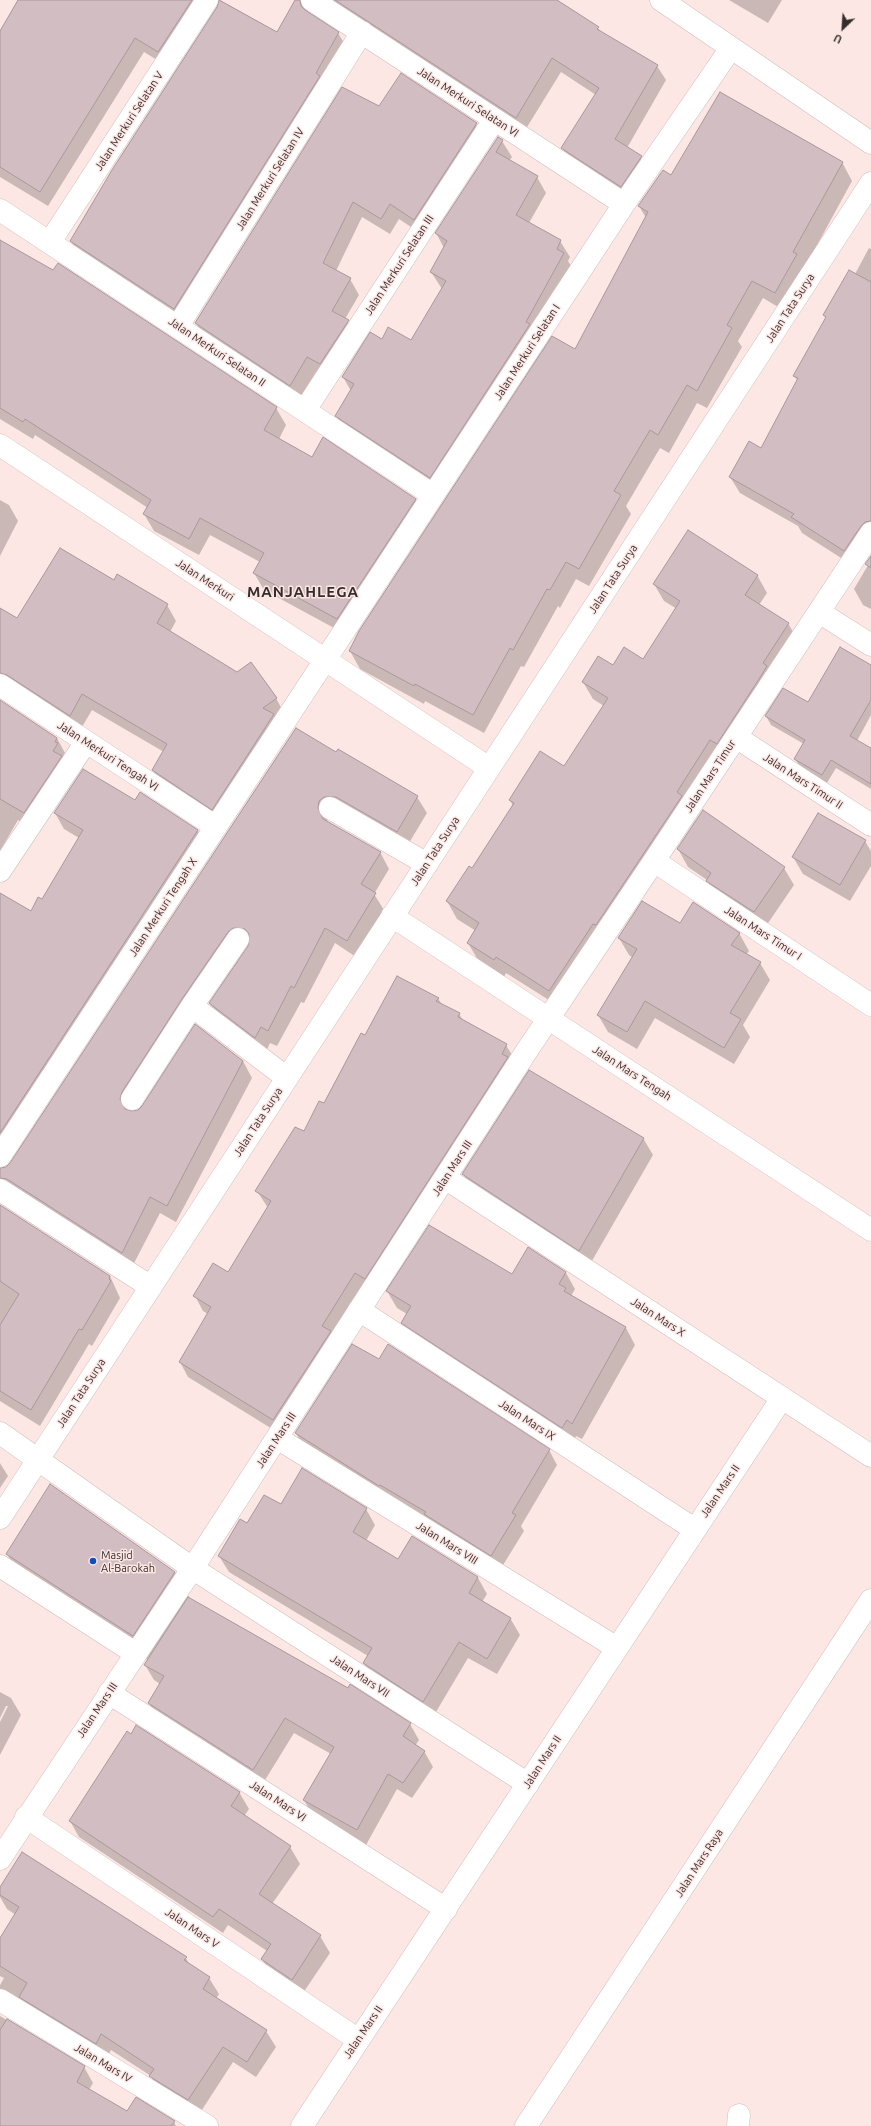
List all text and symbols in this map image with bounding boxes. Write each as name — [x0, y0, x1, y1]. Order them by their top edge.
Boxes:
north arrow — [823, 8, 863, 48]
text: U — [832, 32, 844, 46]
street label: Jalan Merkuri Selatan VI — [415, 64, 521, 140]
street label: Jalan Merkuri Selatan V — [92, 69, 166, 173]
street label: Jalan Merkuri Selatan IV — [233, 125, 307, 233]
street label: Jalan Merkuri Selatan III — [362, 212, 436, 318]
street label: Jalan Tata Surya — [763, 271, 817, 345]
street label: Jalan Merkuri Selatan I — [491, 302, 563, 402]
street label: Jalan Merkuri Selatan II — [166, 315, 268, 389]
street label: Jalan Tata Surya — [586, 542, 640, 616]
street label: Jalan Merkuri — [173, 556, 237, 604]
district label: MANJAHLEGA — [247, 583, 359, 601]
street label: Jalan Merkuri Tengah VI — [55, 718, 161, 794]
street label: Jalan Mars Timur — [682, 737, 738, 815]
street label: Jalan Mars Timur II — [761, 750, 845, 812]
street label: Jalan Tata Surya — [408, 814, 462, 888]
street label: Jalan Merkuri Tengah X — [126, 855, 200, 959]
street label: Jalan Mars Timur I — [722, 903, 804, 963]
street label: Jalan Mars Tengah — [590, 1043, 674, 1103]
street label: Jalan Tata Surya — [231, 1085, 285, 1159]
street label: Jalan Mars III — [429, 1138, 475, 1198]
street label: Jalan Mars X — [628, 1295, 688, 1339]
street label: Jalan Tata Surya — [54, 1356, 108, 1430]
street label: Jalan Mars IX — [496, 1397, 558, 1443]
street label: Jalan Mars III — [253, 1410, 299, 1470]
street label: Jalan Mars II — [698, 1462, 742, 1520]
street label: Jalan Mars VIII — [414, 1519, 480, 1567]
place label: Masjid Al-Barokah — [101, 1548, 155, 1574]
marker: Masjid Al-Barokah — [88, 1556, 98, 1566]
street label: Jalan Mars VII — [328, 1652, 392, 1700]
street label: Jalan Mars III — [74, 1680, 120, 1740]
street label: Jalan Mars II — [520, 1733, 564, 1791]
street label: Jalan Mars VI — [247, 1778, 309, 1824]
street label: Jalan Mars Raya — [672, 1826, 726, 1900]
street label: Jalan Mars V — [163, 1905, 221, 1951]
street label: Jalan Mars II — [341, 2003, 385, 2061]
street label: Jalan Mars IV — [72, 2041, 134, 2085]

